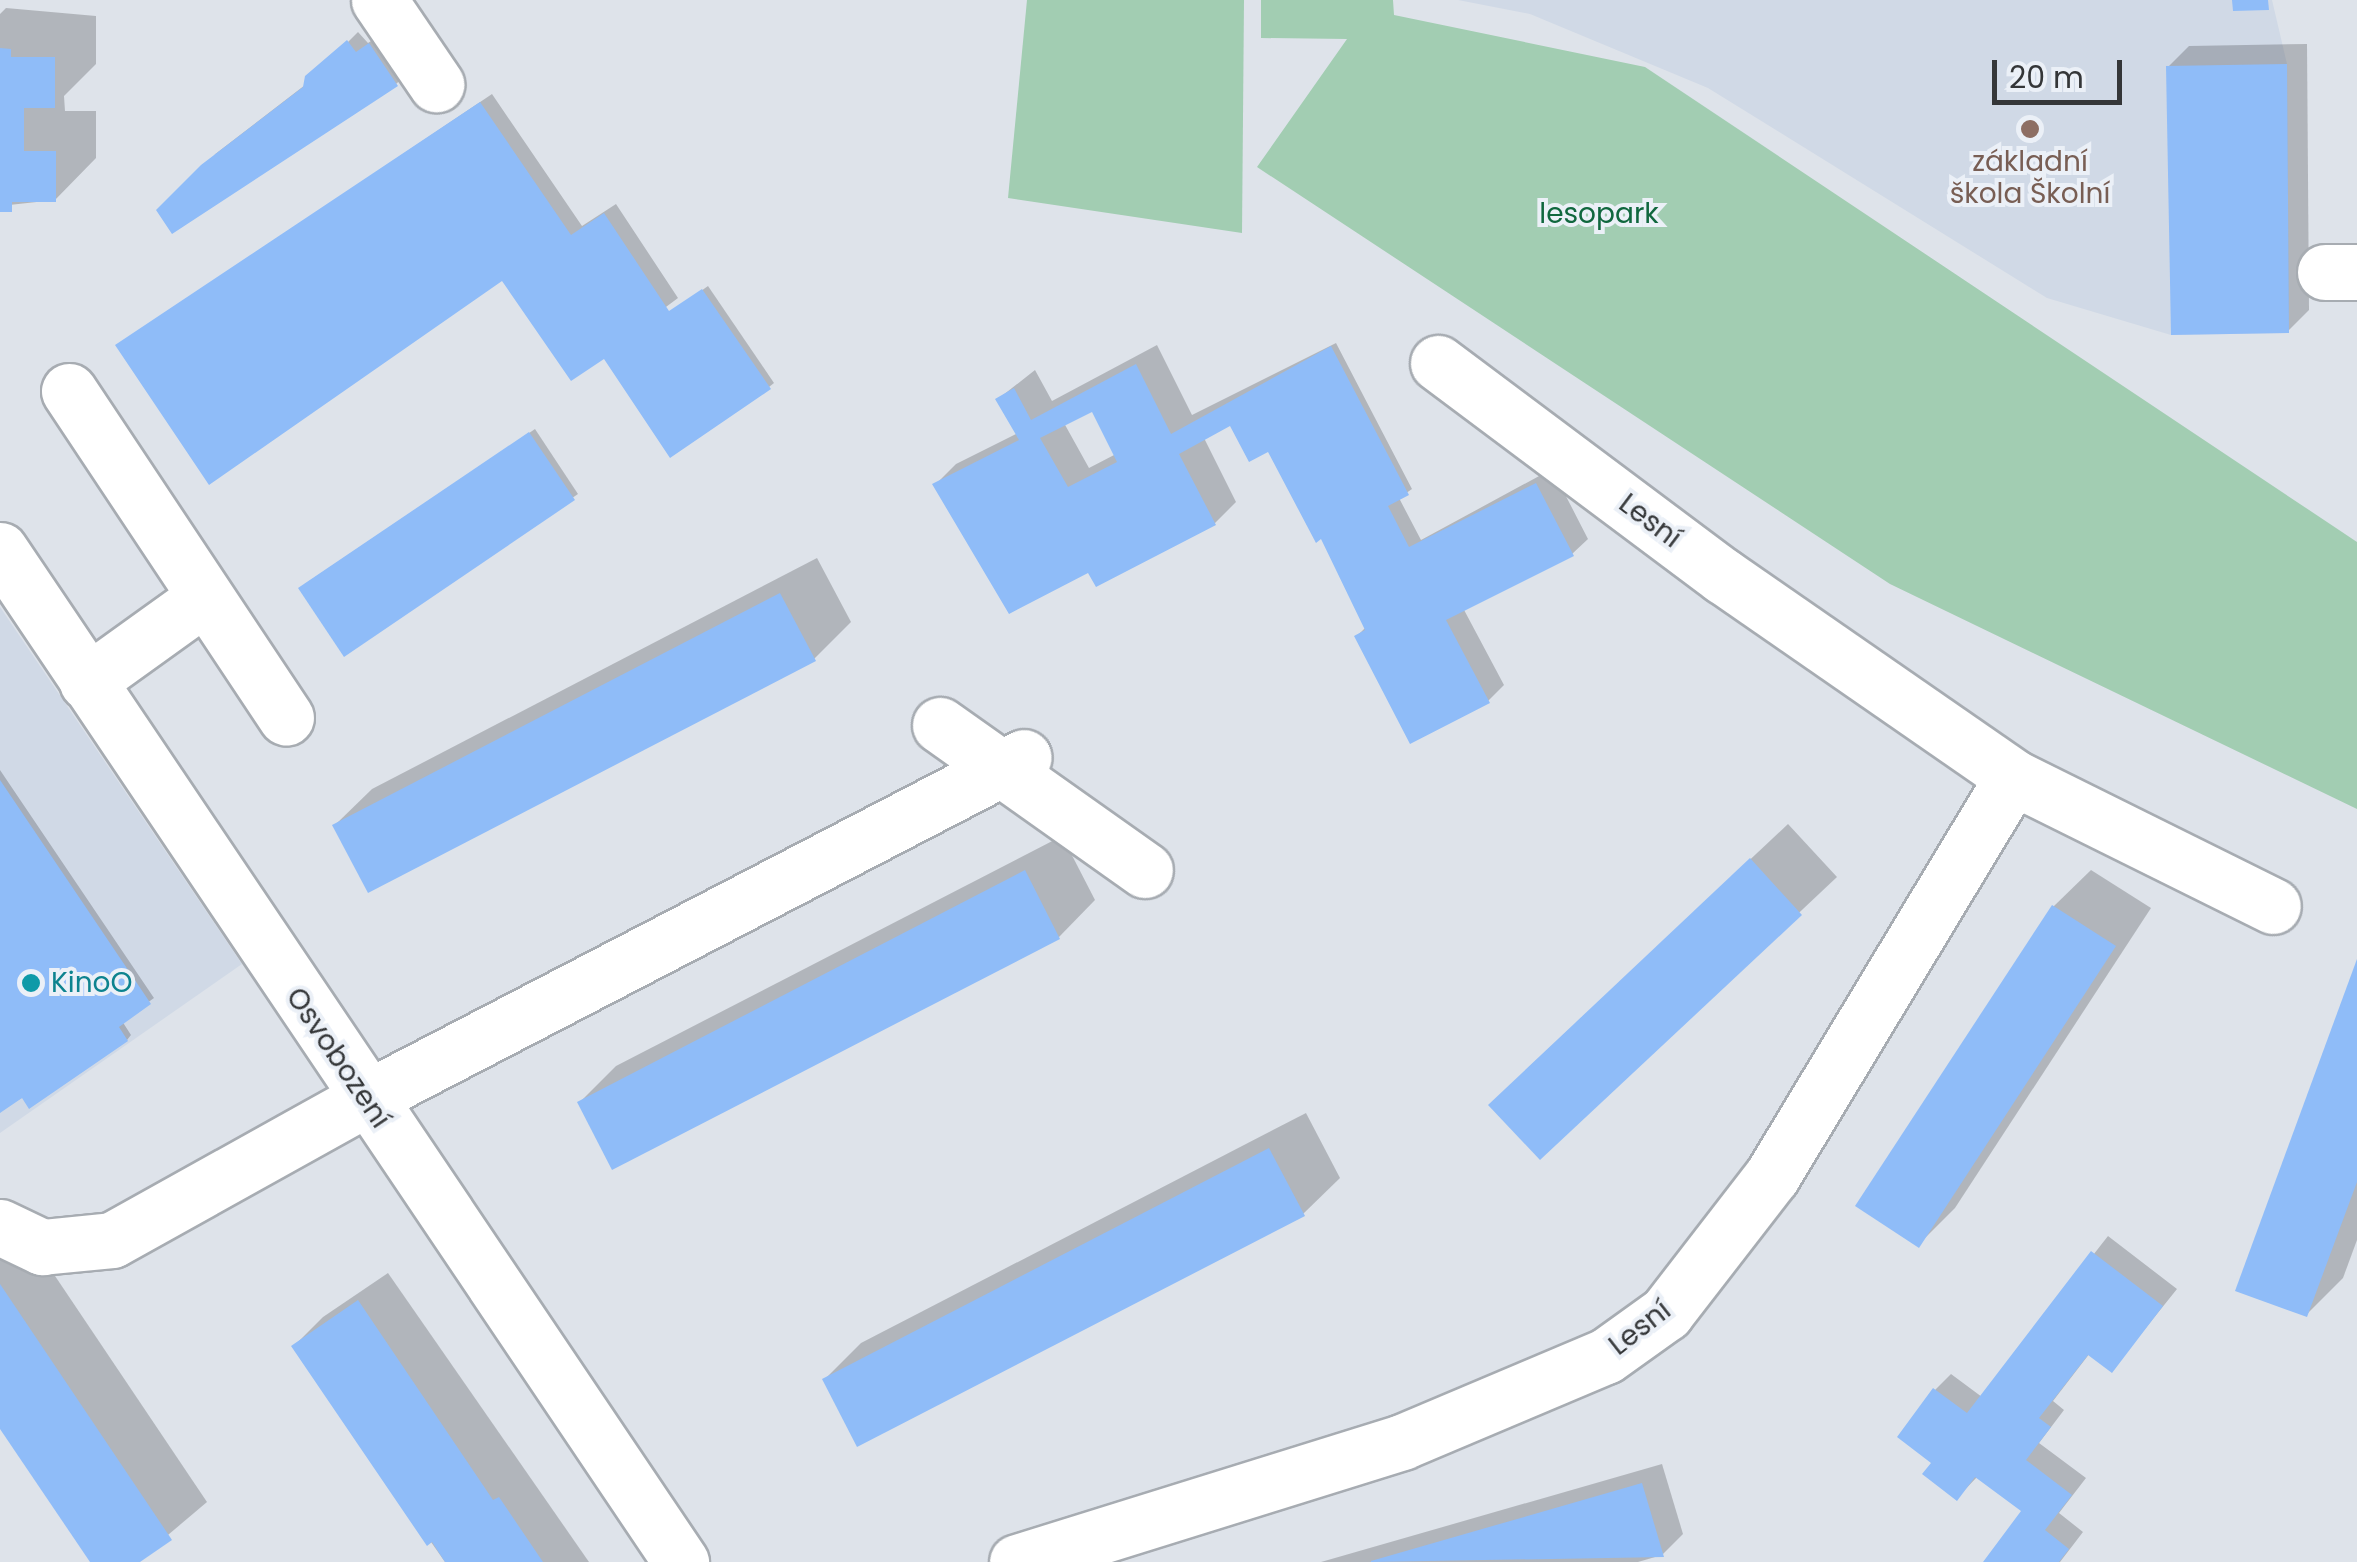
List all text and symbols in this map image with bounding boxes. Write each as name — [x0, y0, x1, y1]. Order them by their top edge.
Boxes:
scale bar — [1997, 40, 2127, 102]
text: 20 m — [2009, 56, 2084, 99]
marker: základní škola Školní — [2019, 118, 2041, 140]
place label: základní škola Školní — [1950, 145, 2110, 211]
park label: lesopark — [1539, 197, 1659, 231]
street label: Lesní — [1612, 487, 1688, 555]
place label: KinoO — [51, 966, 133, 1000]
marker: KinoO — [20, 972, 42, 994]
street label: Osvobození — [279, 981, 397, 1135]
street label: Lesní — [1603, 1294, 1677, 1362]

